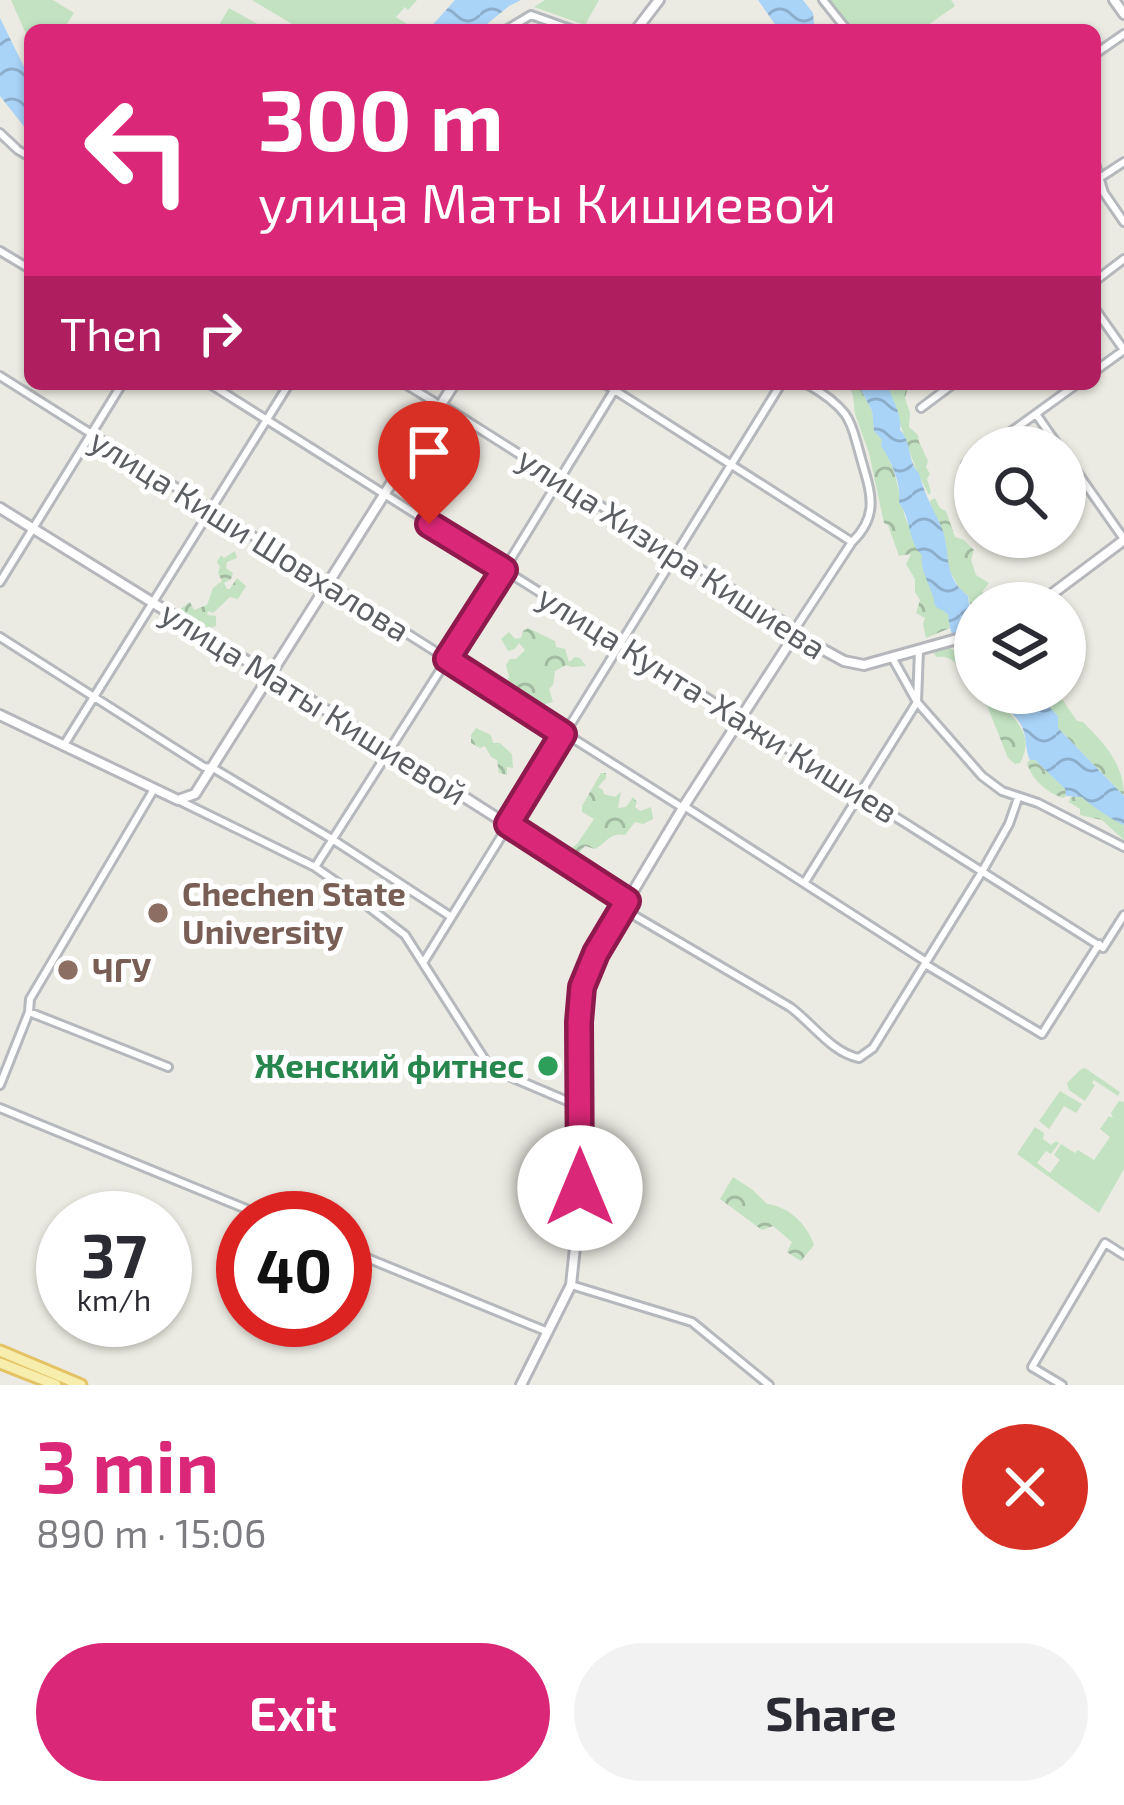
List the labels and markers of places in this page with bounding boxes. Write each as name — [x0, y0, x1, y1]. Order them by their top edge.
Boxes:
pin — [378, 401, 480, 524]
place label: Chechen State University — [182, 873, 406, 951]
marker: Chechen State University — [145, 900, 171, 926]
place label: ЧГУ — [92, 949, 151, 989]
marker: ЧГУ — [55, 957, 81, 983]
place label: Женский фитнес — [255, 1045, 524, 1085]
marker: Женский фитнес — [535, 1053, 561, 1079]

